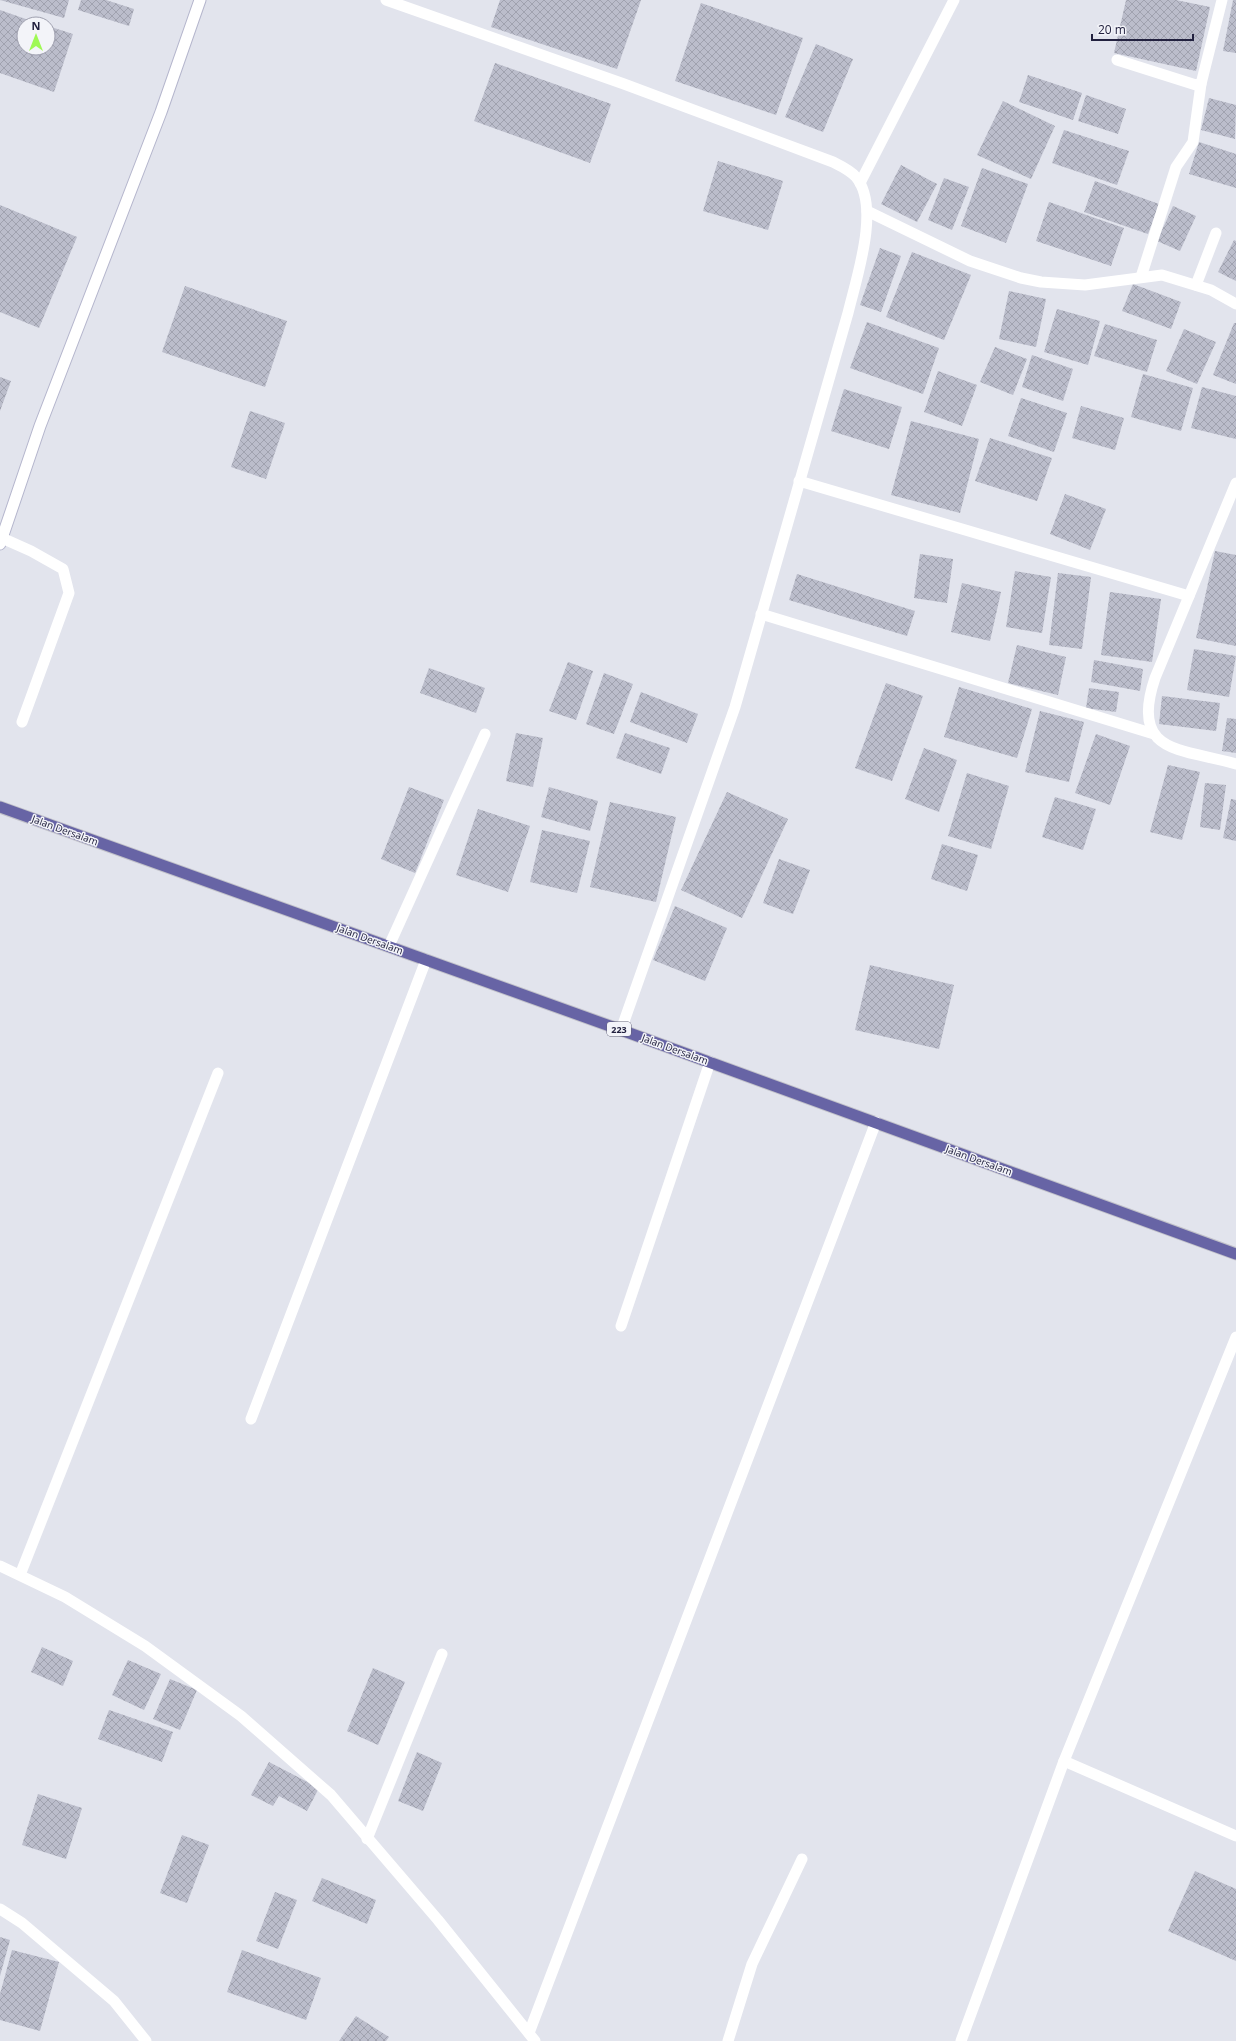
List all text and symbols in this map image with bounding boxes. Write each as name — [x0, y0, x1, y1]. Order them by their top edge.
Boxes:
north arrow — [16, 16, 56, 56]
scale bar — [1092, 16, 1193, 42]
text: N — [32, 18, 40, 33]
text: 20 m — [1098, 21, 1126, 38]
street label: Jalan Dersalam — [29, 811, 100, 848]
street label: Jalan Dersalam — [334, 920, 405, 957]
road number: 223 — [607, 1022, 631, 1036]
street label: Jalan Dersalam — [639, 1030, 710, 1067]
street label: Jalan Dersalam — [943, 1141, 1014, 1178]

